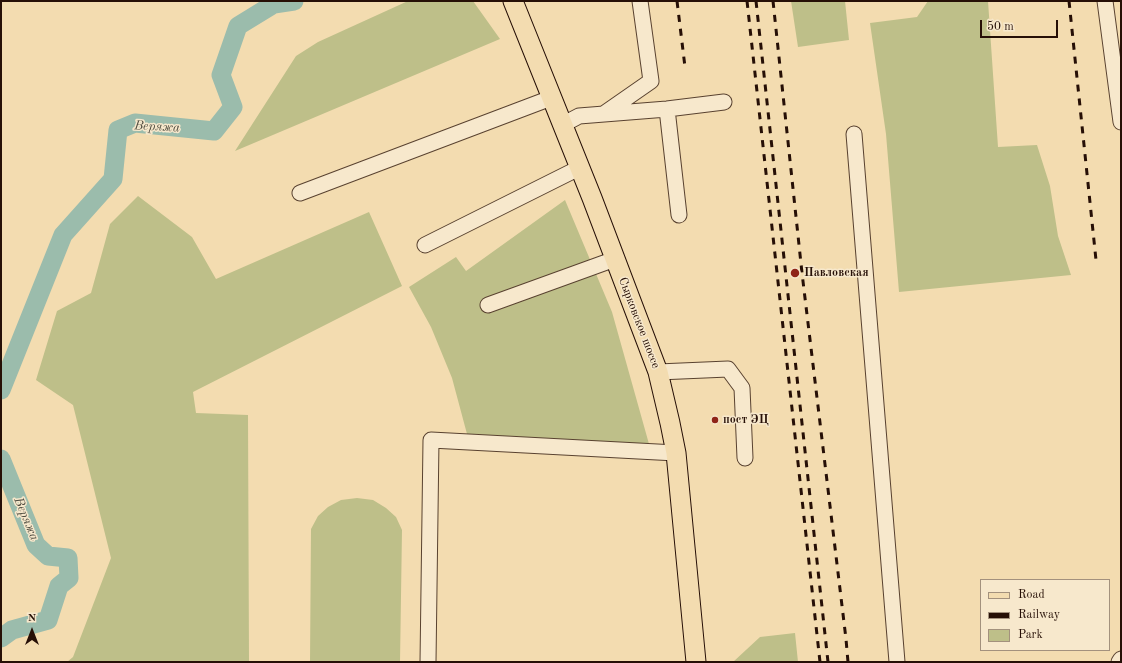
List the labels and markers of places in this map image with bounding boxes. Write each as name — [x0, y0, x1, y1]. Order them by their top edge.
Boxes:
place label: Павловская — [804, 266, 869, 280]
marker: Павловская — [789, 267, 801, 279]
place label: пост ЭЦ — [723, 413, 769, 427]
marker: пост ЭЦ — [710, 415, 720, 425]

